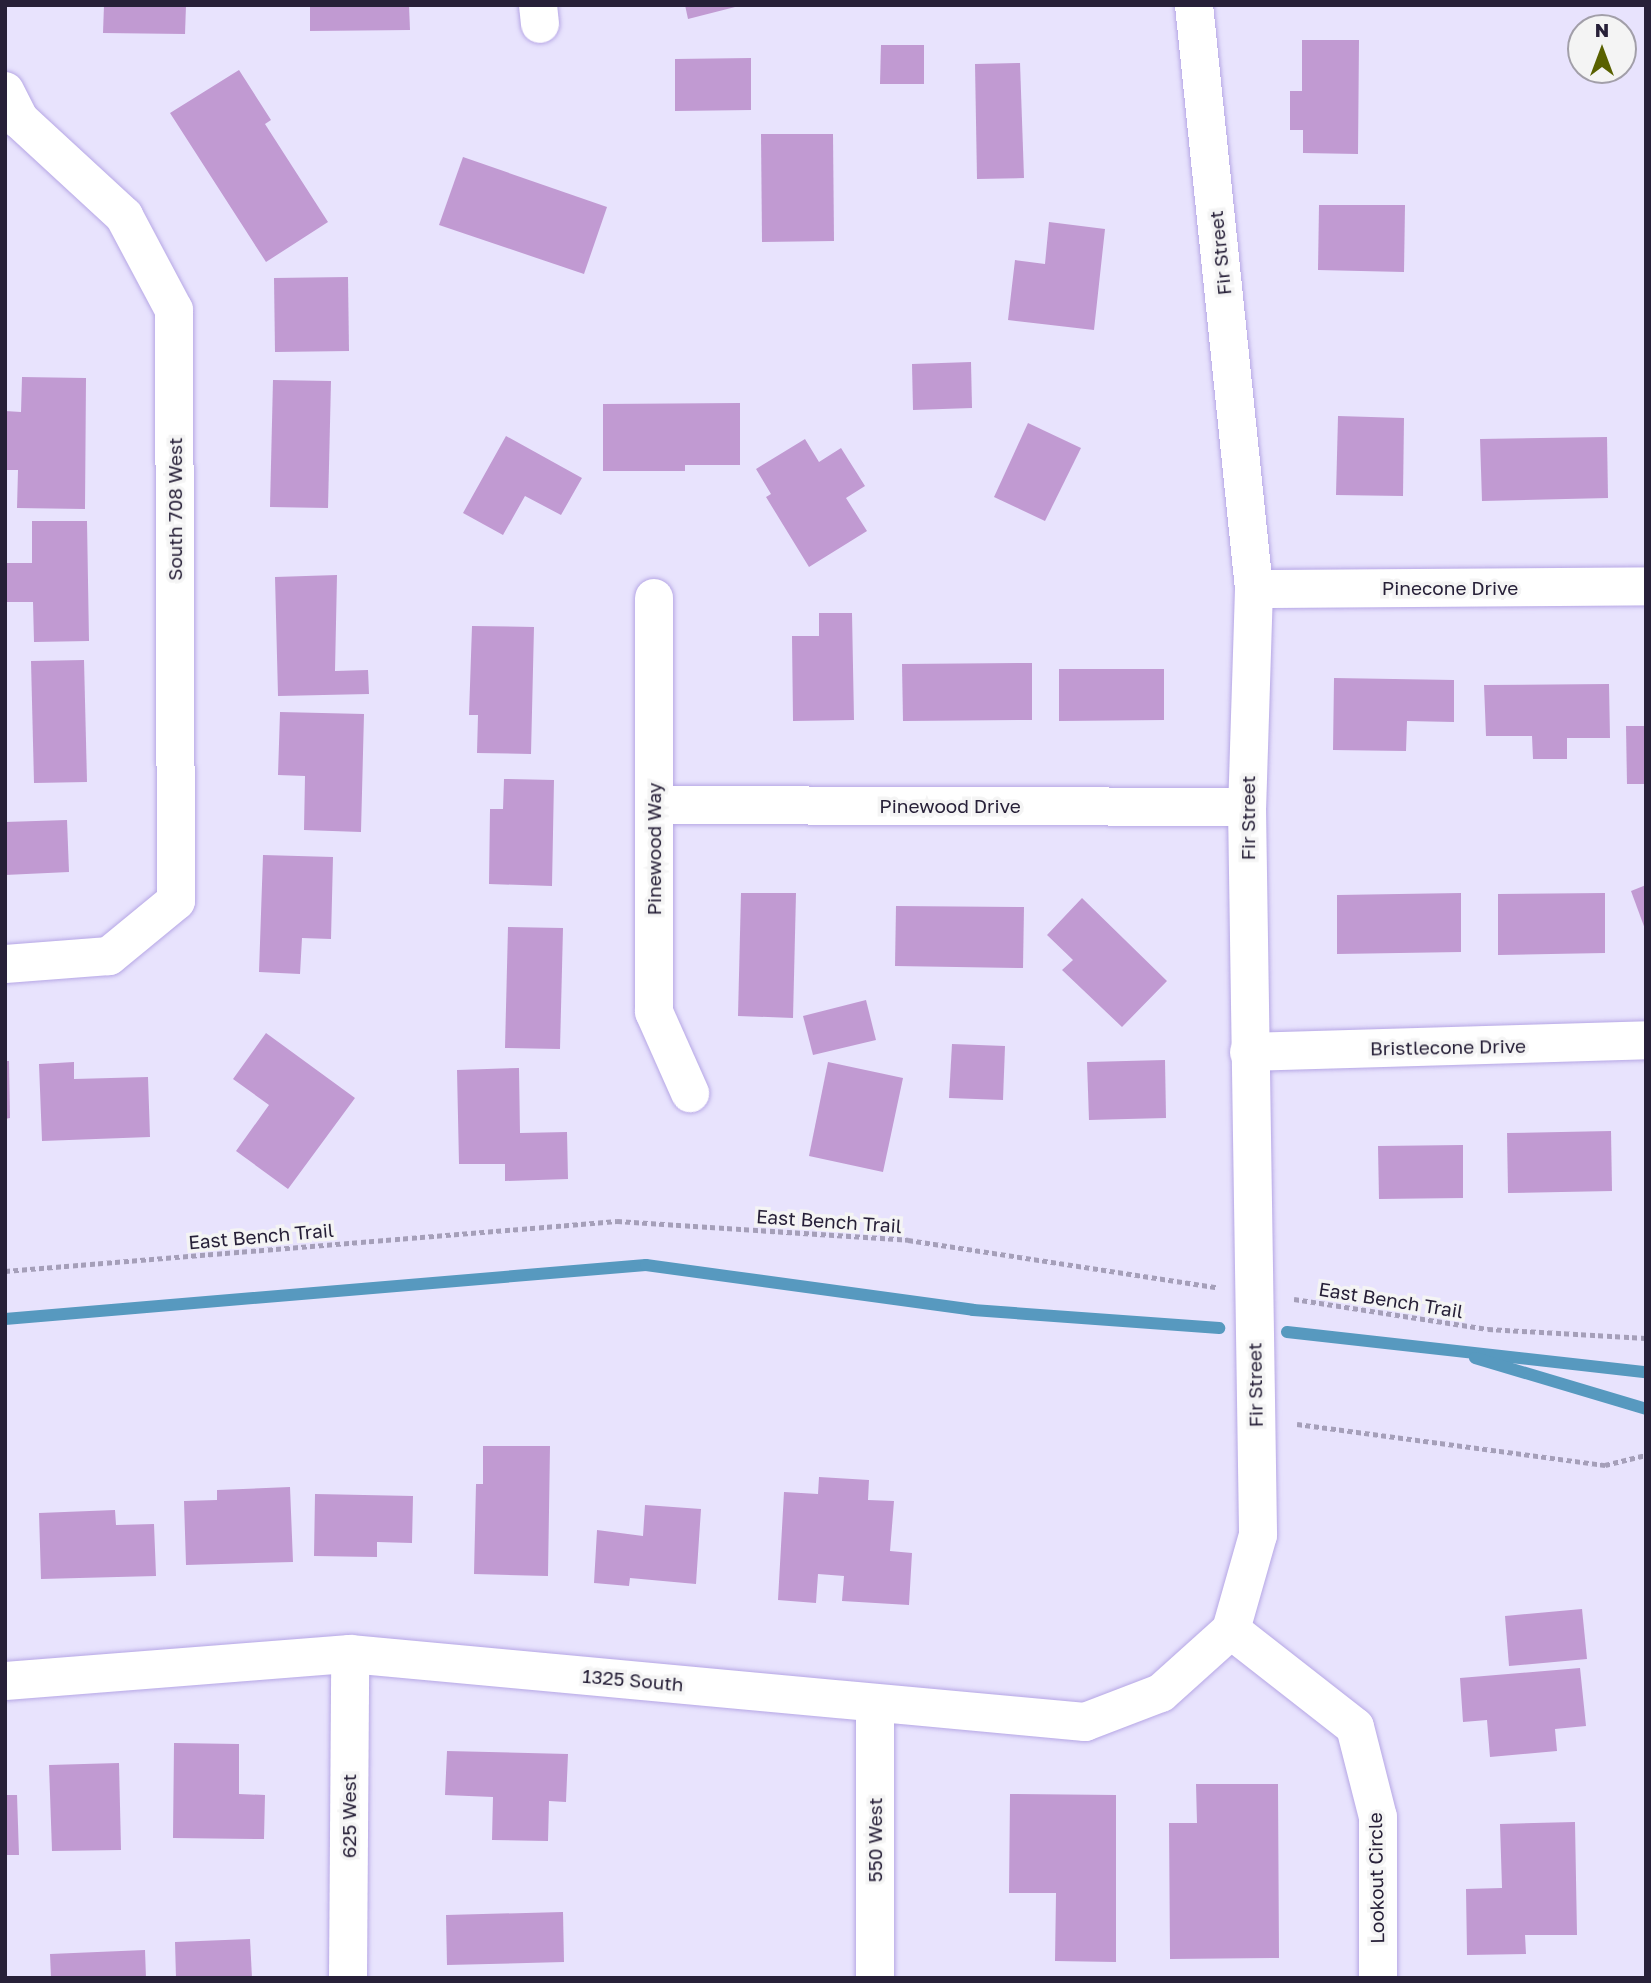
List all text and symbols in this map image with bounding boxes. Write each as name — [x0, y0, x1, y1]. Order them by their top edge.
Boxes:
north arrow — [1567, 14, 1637, 84]
text: N — [1595, 18, 1609, 41]
street label: Fir Street — [1204, 210, 1236, 296]
street label: South 708 West — [164, 437, 186, 581]
street label: Pinecone Drive — [1382, 577, 1518, 599]
street label: Fir Street — [1237, 776, 1259, 860]
street label: Pinewood Way — [643, 783, 665, 915]
street label: Pinewood Drive — [879, 795, 1021, 817]
street label: Bristlecone Drive — [1370, 1034, 1526, 1060]
street label: East Bench Trail — [755, 1205, 903, 1237]
street label: East Bench Trail — [187, 1218, 335, 1254]
street label: East Bench Trail — [1317, 1277, 1465, 1323]
street label: Fir Street — [1243, 1342, 1267, 1428]
street label: 1325 South — [581, 1664, 685, 1696]
street label: 625 West — [338, 1774, 360, 1858]
street label: 550 West — [864, 1798, 886, 1882]
street label: Lookout Circle — [1363, 1812, 1389, 1944]

